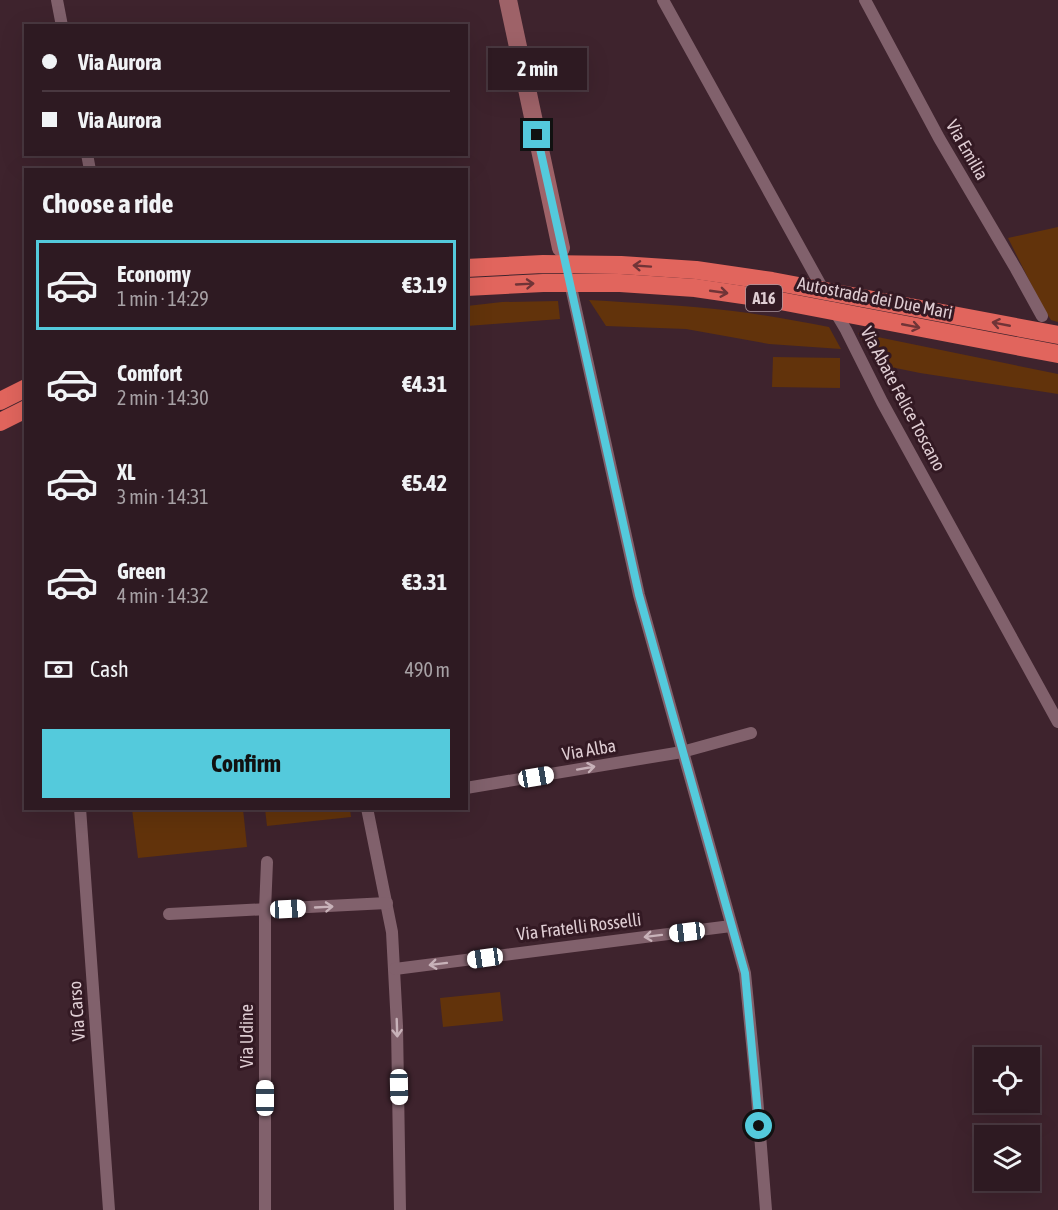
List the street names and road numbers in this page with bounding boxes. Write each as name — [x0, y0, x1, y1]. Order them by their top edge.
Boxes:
street label: Via Emilia — [942, 116, 993, 184]
street label: Autostrada dei Due Mari — [796, 272, 955, 323]
road number: A16 — [746, 285, 782, 311]
street label: Via Abate Felice Toscano — [857, 323, 950, 474]
street label: Via Alba — [560, 734, 617, 765]
street label: Via Fratelli Rosselli — [515, 908, 642, 945]
street label: Via Carso — [64, 980, 89, 1042]
street label: Via Udine — [236, 1004, 257, 1068]

